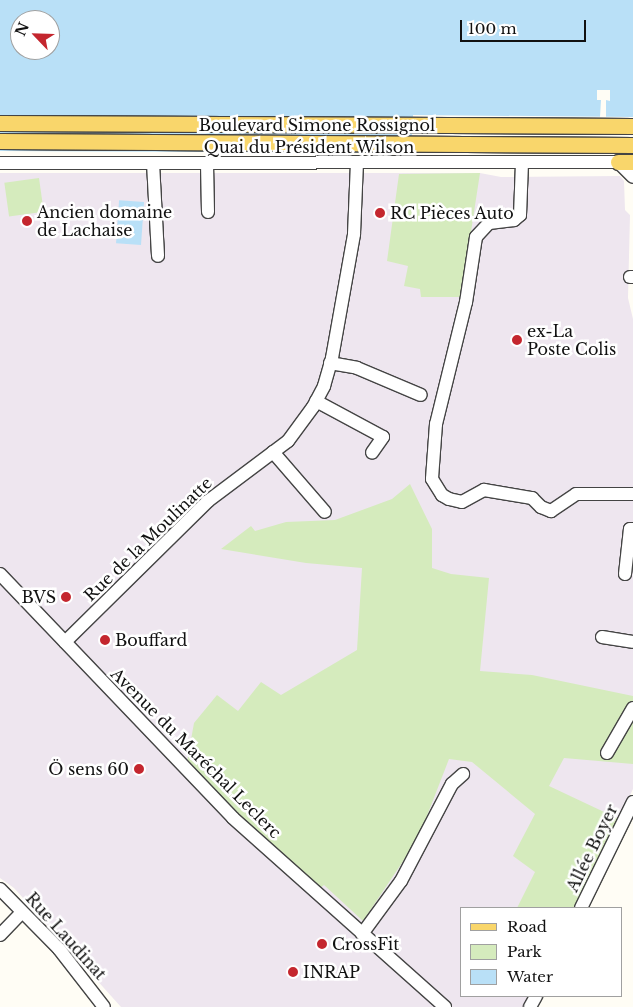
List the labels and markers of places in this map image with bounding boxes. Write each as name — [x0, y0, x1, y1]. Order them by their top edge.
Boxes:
place label: Ancien domaine de Lachaise — [37, 202, 172, 240]
place label: RC Pièces Auto — [390, 203, 514, 223]
marker: RC Pièces Auto — [374, 207, 386, 219]
marker: Ancien domaine de Lachaise — [21, 215, 33, 227]
place label: ex-La Poste Colis — [527, 321, 616, 359]
marker: ex-La Poste Colis — [511, 334, 523, 346]
place label: BVS — [22, 587, 56, 607]
marker: BVS — [60, 591, 72, 603]
place label: Bouffard — [115, 630, 187, 650]
marker: Bouffard — [99, 634, 111, 646]
place label: Ö sens 60 — [48, 759, 129, 779]
marker: Ö sens 60 — [133, 763, 145, 775]
place label: CrossFit — [332, 934, 399, 954]
marker: CrossFit — [316, 938, 328, 950]
place label: INRAP — [303, 962, 360, 982]
marker: INRAP — [287, 966, 299, 978]

